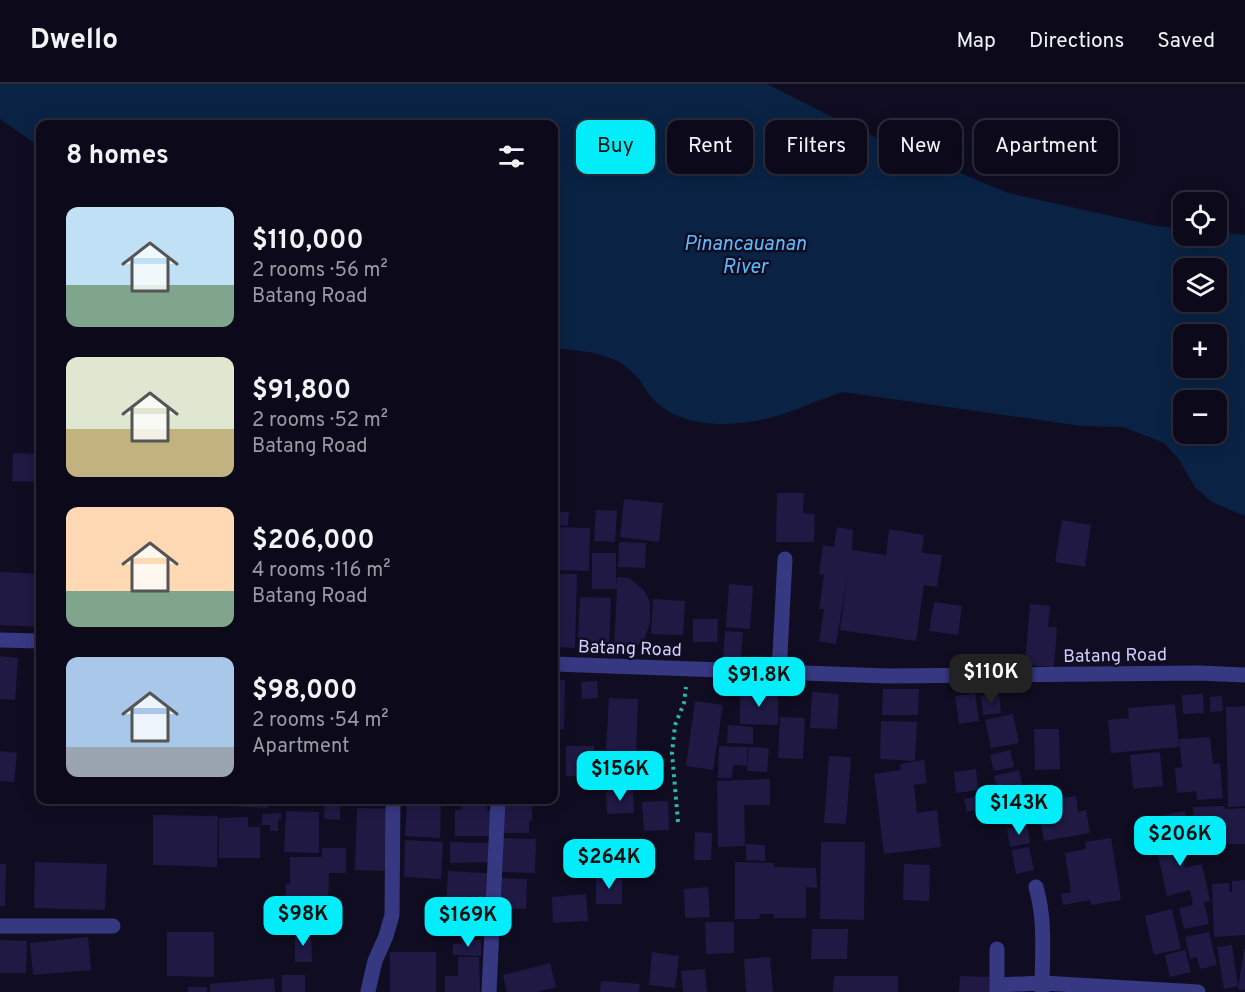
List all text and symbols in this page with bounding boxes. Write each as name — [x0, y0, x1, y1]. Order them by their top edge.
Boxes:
text: Dwello — [30, 23, 118, 59]
text: Map — [956, 28, 996, 55]
text: Directions — [1029, 28, 1124, 55]
text: Saved — [1157, 28, 1215, 55]
chip: Buy — [576, 120, 655, 174]
chip: Rent — [667, 120, 753, 174]
chip: Filters — [765, 120, 867, 174]
chip: New — [879, 120, 962, 174]
chip: Apartment — [974, 120, 1118, 174]
text: 8 homes — [66, 140, 169, 173]
icon: filters — [495, 140, 528, 173]
map controls — [1173, 192, 1227, 444]
button: locate — [1173, 192, 1227, 246]
text: $110,000 — [252, 225, 364, 258]
icon: home — [114, 231, 186, 303]
water label: Pinancauanan River — [684, 232, 806, 281]
text: 2 rooms · 56 m² — [252, 258, 388, 284]
button: layers — [1173, 258, 1227, 312]
text: Batang Road — [252, 284, 367, 310]
button: + — [1173, 324, 1227, 378]
text: $91,800 — [252, 375, 351, 408]
icon: home — [114, 381, 186, 453]
button: − — [1173, 390, 1227, 444]
text: 2 rooms · 52 m² — [252, 408, 388, 434]
text: Batang Road — [252, 434, 367, 460]
text: $206,000 — [252, 525, 375, 558]
icon: home — [114, 531, 186, 603]
text: 4 rooms · 116 m² — [252, 558, 390, 584]
text: Batang Road — [252, 584, 367, 610]
street label: Batang Road — [578, 636, 682, 663]
street label: Batang Road — [1063, 644, 1167, 669]
pin: $110K — [949, 654, 1033, 705]
pin: $91.8K — [710, 657, 808, 708]
text: $110K — [963, 660, 1019, 686]
text: $91.8K — [727, 663, 791, 689]
text: $98,000 — [252, 675, 357, 708]
icon: home — [114, 681, 186, 753]
text: 2 rooms · 54 m² — [252, 708, 389, 734]
text: Apartment — [252, 734, 350, 760]
pin: $156K — [578, 751, 662, 802]
text: $156K — [591, 757, 649, 783]
pin: $143K — [977, 785, 1061, 836]
text: $143K — [989, 791, 1049, 817]
pin: $206K — [1138, 816, 1222, 867]
text: $206K — [1148, 822, 1212, 848]
pin: $264K — [567, 839, 651, 890]
text: $264K — [577, 845, 641, 871]
pin: $98K — [267, 896, 339, 947]
pin: $169K — [426, 897, 510, 948]
text: $98K — [277, 902, 329, 928]
text: $169K — [439, 903, 497, 929]

